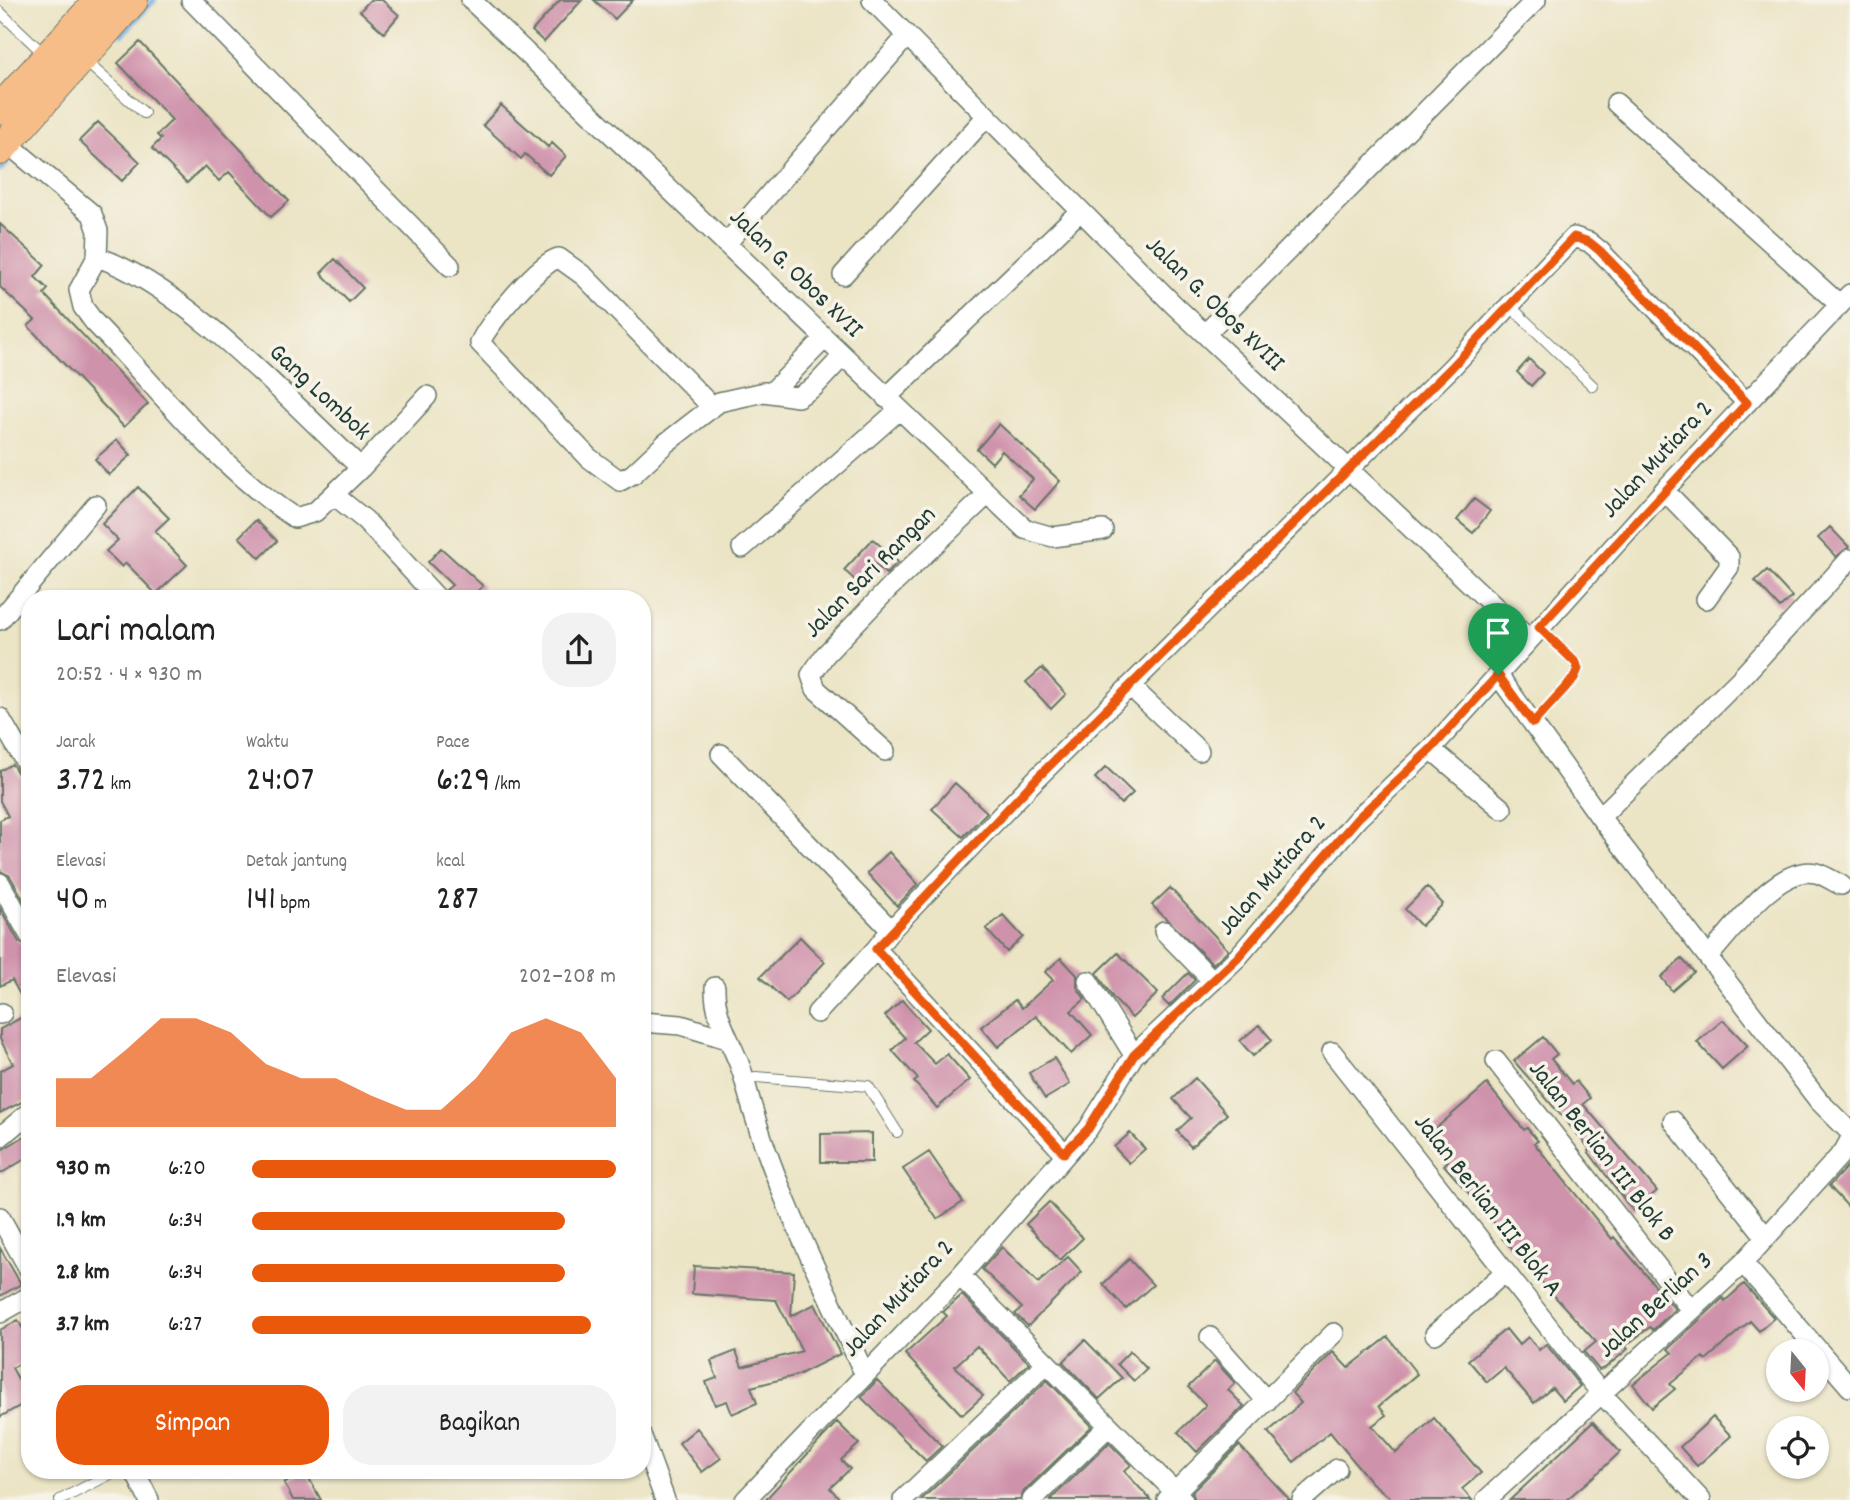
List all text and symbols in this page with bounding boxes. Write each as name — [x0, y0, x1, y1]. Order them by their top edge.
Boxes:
street label: Jalan G. Obos XVII — [720, 200, 870, 348]
street label: Jalan G. Obos XVIII — [1136, 229, 1292, 381]
street label: Gang Lombok — [259, 336, 379, 450]
street label: Jalan Mutiara 2 — [1593, 392, 1723, 528]
street label: Jalan Sari Rangan — [796, 498, 946, 648]
pin — [1468, 603, 1528, 675]
text: Lari malam — [56, 605, 216, 660]
button: share — [542, 613, 616, 687]
icon: arrive — [1479, 614, 1517, 652]
text: 20:52 · 4 × 930 m — [56, 659, 202, 692]
text: Jarak — [56, 730, 96, 757]
text: Waktu — [246, 730, 289, 757]
text: Pace — [436, 730, 470, 757]
text: 3.72 — [56, 757, 106, 807]
text: 24:07 — [246, 757, 314, 807]
text: 6:29 — [436, 757, 490, 807]
text: km — [106, 772, 131, 799]
text: /km — [490, 772, 521, 799]
street label: Jalan Mutiara 2 — [1210, 807, 1336, 945]
text: Elevasi — [56, 849, 106, 876]
text: Detak jantung — [246, 849, 347, 876]
text: kcal — [436, 849, 465, 876]
text: 40 — [56, 876, 90, 926]
text: 141 — [246, 876, 276, 926]
text: 287 — [436, 876, 479, 926]
text: m — [90, 891, 107, 918]
text: bpm — [276, 891, 310, 918]
text: Elevasi — [56, 961, 116, 994]
text: 202–208 m — [519, 961, 616, 994]
street label: Jalan Berlian III Blok B — [1518, 1053, 1684, 1251]
street label: Jalan Berlian III Blok A — [1404, 1107, 1570, 1305]
text: 930 m — [56, 1153, 110, 1186]
text: 6:20 — [168, 1153, 206, 1186]
text: 1.9 km — [56, 1205, 106, 1238]
text: 6:34 — [168, 1205, 203, 1238]
street label: Jalan Mutiara 2 — [834, 1231, 964, 1367]
street label: Jalan Berlian 3 — [1590, 1244, 1722, 1368]
text: 2.8 km — [56, 1257, 110, 1290]
text: 6:34 — [168, 1257, 203, 1290]
text: 3.7 km — [56, 1309, 109, 1342]
text: 6:27 — [168, 1309, 202, 1342]
north arrow — [1766, 1339, 1829, 1402]
map controls — [1766, 1339, 1829, 1479]
button: Simpan — [56, 1385, 329, 1465]
button: Bagikan — [343, 1385, 616, 1465]
button: locate — [1766, 1416, 1829, 1479]

